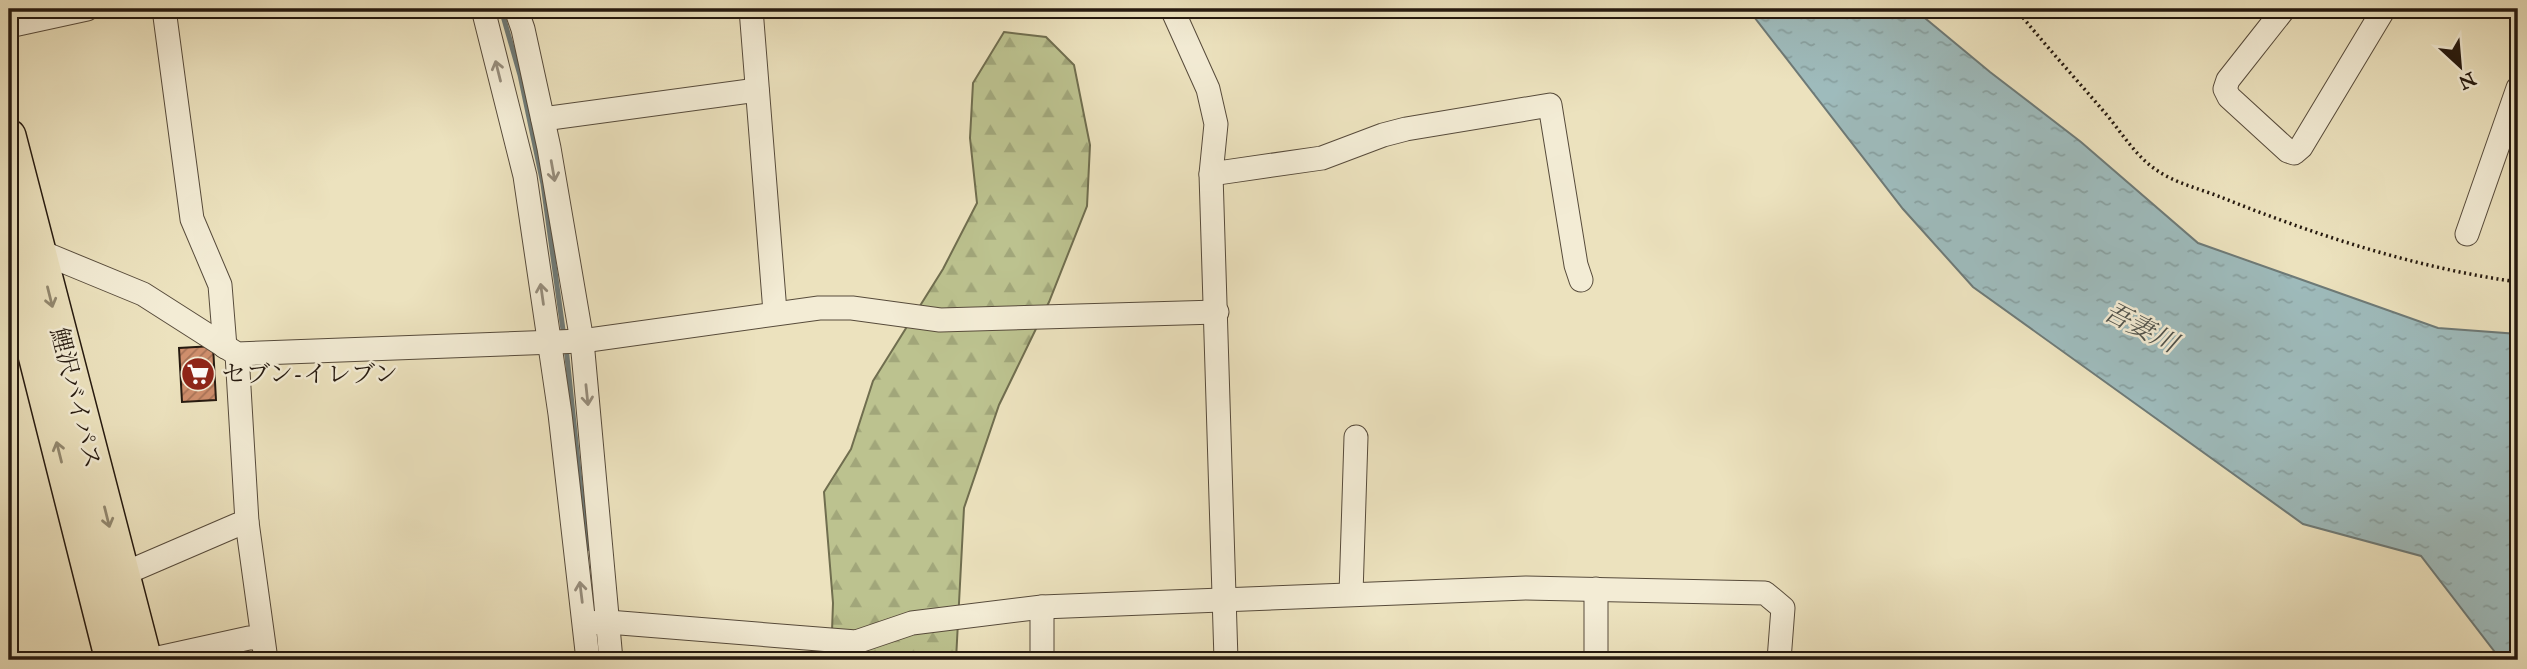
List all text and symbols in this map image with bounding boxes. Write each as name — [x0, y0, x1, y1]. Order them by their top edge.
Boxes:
north arrow — [2426, 32, 2496, 102]
one-way arrow — [491, 60, 504, 83]
text: N — [2455, 67, 2480, 95]
one-way arrow — [547, 159, 560, 182]
one-way arrow — [535, 283, 548, 306]
one-way arrow — [44, 285, 57, 307]
water label: 吾妻川 — [2099, 295, 2186, 360]
street label: 鯉沢バイパス — [44, 325, 108, 471]
supermarket icon: セブン-イレブン — [179, 355, 217, 393]
place label: セブン-イレブン — [222, 359, 398, 389]
one-way arrow — [581, 384, 594, 406]
one-way arrow — [52, 441, 65, 463]
one-way arrow — [101, 506, 114, 528]
one-way arrow — [575, 582, 588, 604]

